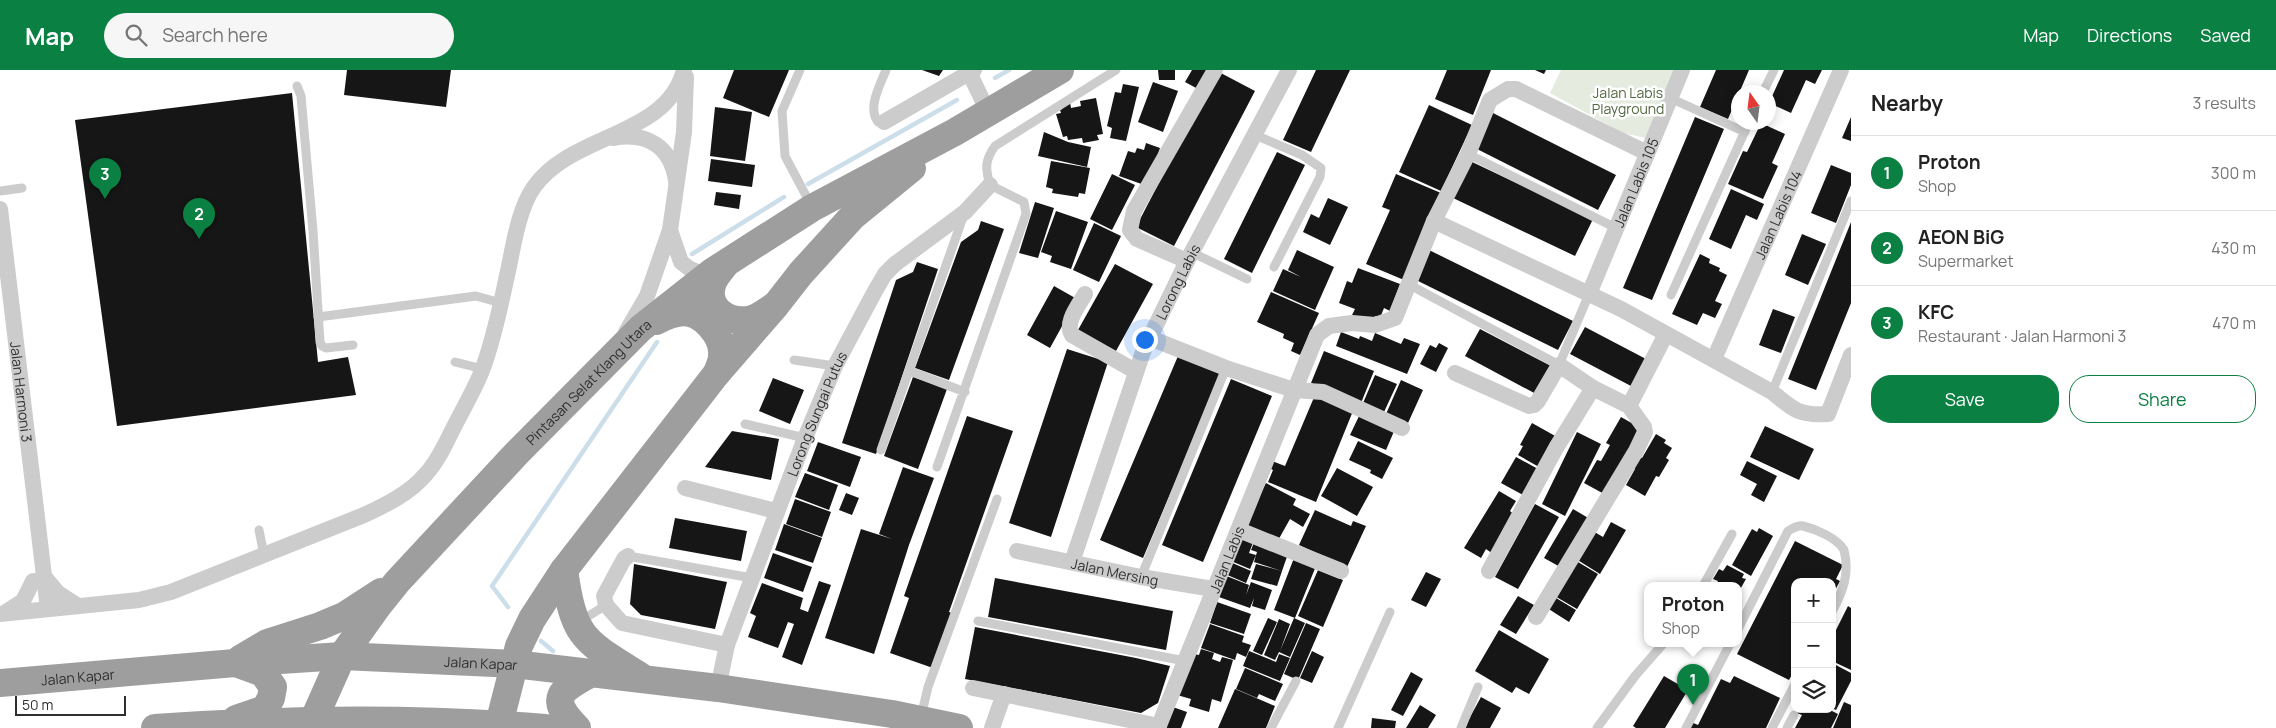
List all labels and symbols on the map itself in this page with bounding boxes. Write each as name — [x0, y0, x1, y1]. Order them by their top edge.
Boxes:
park label: Jalan Labis Playground — [1592, 83, 1664, 118]
north arrow — [1731, 85, 1776, 130]
street label: Jalan Labis 105 — [1608, 135, 1662, 230]
pin: 3 — [89, 158, 121, 199]
street label: Jalan Labis 104 — [1750, 167, 1805, 262]
pin: 2 — [183, 198, 215, 239]
street label: Lorong Labis — [1151, 240, 1204, 323]
street label: Pintasan Selat Klang Utara — [521, 314, 655, 449]
your location — [1132, 327, 1158, 353]
street label: Jalan Harmoni 3 — [6, 340, 37, 443]
street label: Lorong Sungai Putus — [782, 348, 851, 479]
street label: Jalan Labis — [1204, 523, 1248, 595]
street label: Jalan Mersing — [1070, 553, 1160, 589]
street label: Jalan Kapar — [444, 651, 519, 674]
street label: Jalan Kapar — [40, 664, 115, 689]
pin: 1 — [1677, 664, 1709, 705]
scale bar — [15, 693, 126, 716]

